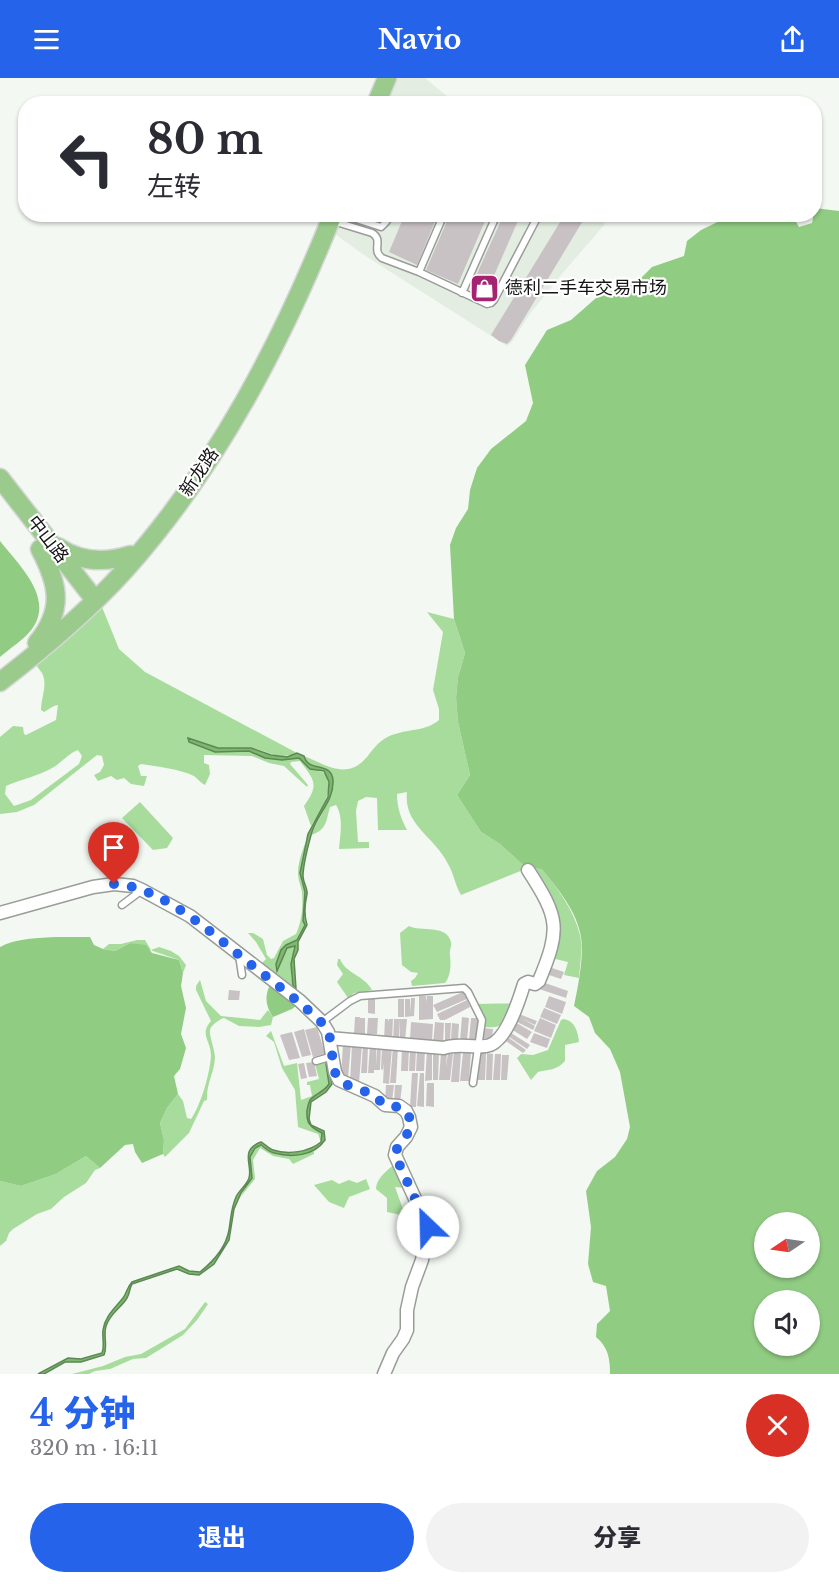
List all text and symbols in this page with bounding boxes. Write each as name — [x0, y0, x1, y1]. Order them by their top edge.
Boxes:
icon: menu — [30, 23, 63, 56]
text: Navio — [378, 23, 461, 56]
icon: share — [776, 23, 809, 56]
text: 80 m — [147, 113, 263, 165]
icon: left — [48, 120, 126, 198]
text: 左转 — [147, 170, 201, 203]
shop icon: 德利二手车交易市场 — [468, 272, 500, 304]
place label: 德利二手车交易市场 — [505, 277, 667, 299]
street label: 新龙路 — [175, 443, 223, 501]
street label: 中山路 — [23, 511, 73, 567]
pin — [88, 822, 139, 884]
icon: arrive — [97, 831, 130, 864]
position arrow — [396, 1195, 460, 1259]
north arrow — [754, 1212, 820, 1278]
map controls — [754, 1212, 820, 1356]
button: sound — [754, 1290, 820, 1356]
text: 4 分钟 — [30, 1391, 135, 1436]
button: close — [746, 1394, 809, 1457]
text: 320 m · 16:11 — [30, 1436, 159, 1460]
button: 退出 — [30, 1503, 414, 1572]
button: 分享 — [426, 1503, 809, 1572]

